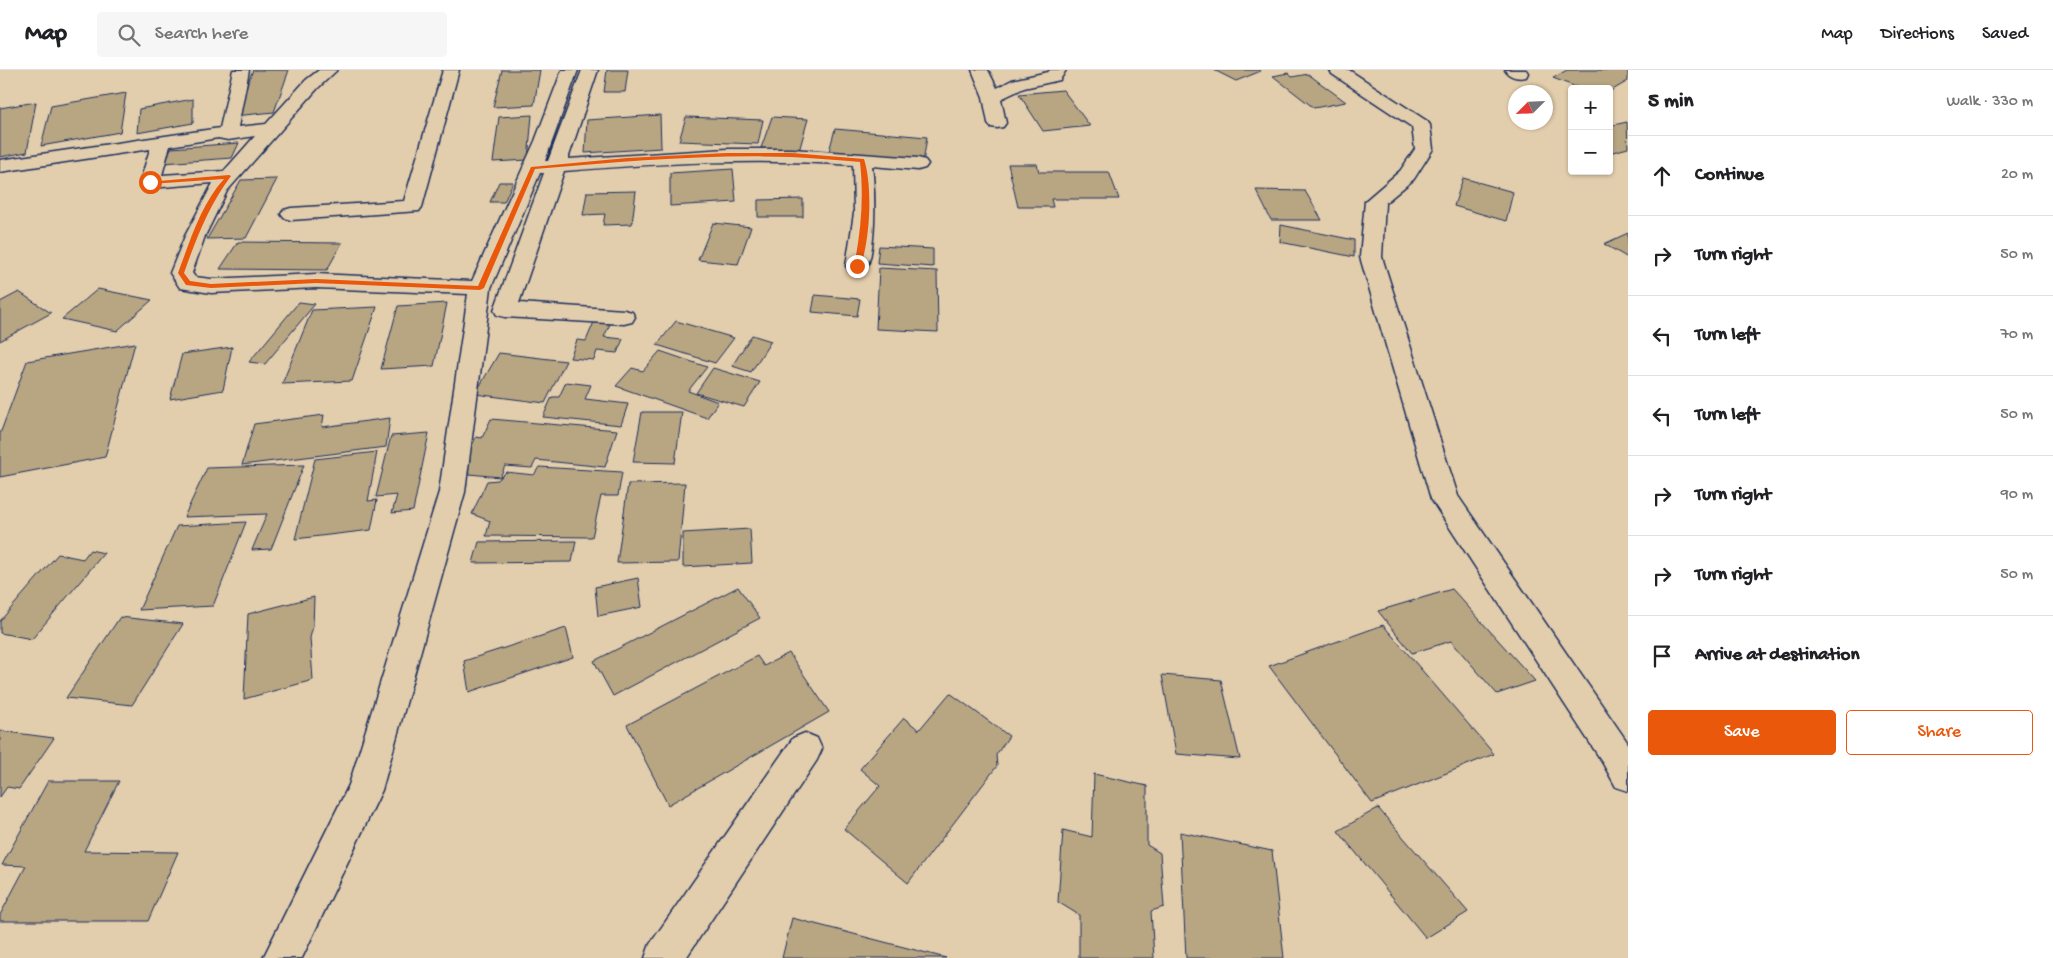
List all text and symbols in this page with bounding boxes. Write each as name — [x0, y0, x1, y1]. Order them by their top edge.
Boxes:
search box — [97, 12, 447, 57]
text: Map — [25, 20, 67, 49]
icon: search — [115, 21, 143, 49]
text: Search here — [155, 23, 248, 46]
text: Map — [1821, 24, 1853, 45]
text: Directions — [1881, 24, 1954, 45]
text: Saved — [1982, 24, 2028, 45]
north arrow — [1508, 85, 1553, 130]
map controls — [1568, 85, 1613, 175]
button: + — [1568, 85, 1613, 130]
text: 5 min — [1648, 90, 1693, 115]
text: Walk · 330 m — [1946, 93, 2033, 112]
button: − — [1568, 130, 1613, 175]
icon: ahead — [1648, 162, 1676, 190]
text: Continue — [1695, 164, 1764, 187]
text: 20 m — [2001, 166, 2033, 185]
route start — [139, 171, 162, 194]
icon: right — [1648, 242, 1676, 270]
text: Turn right — [1695, 244, 1771, 267]
text: 50 m — [2000, 246, 2033, 265]
route end — [846, 255, 869, 278]
icon: left — [1648, 322, 1676, 350]
text: Turn left — [1695, 324, 1759, 347]
text: 70 m — [2000, 326, 2033, 345]
icon: left — [1648, 402, 1676, 430]
text: Turn left — [1695, 404, 1759, 427]
text: 50 m — [2000, 406, 2033, 425]
icon: right — [1648, 482, 1676, 510]
text: Turn right — [1695, 484, 1771, 507]
text: 90 m — [2001, 486, 2033, 505]
icon: right — [1648, 562, 1676, 590]
text: Turn right — [1695, 564, 1771, 587]
text: 50 m — [2000, 566, 2033, 585]
icon: arrive — [1648, 642, 1676, 670]
text: Arrive at destination — [1695, 644, 1859, 667]
button: Save — [1648, 710, 1836, 755]
button: Share — [1846, 710, 2033, 755]

